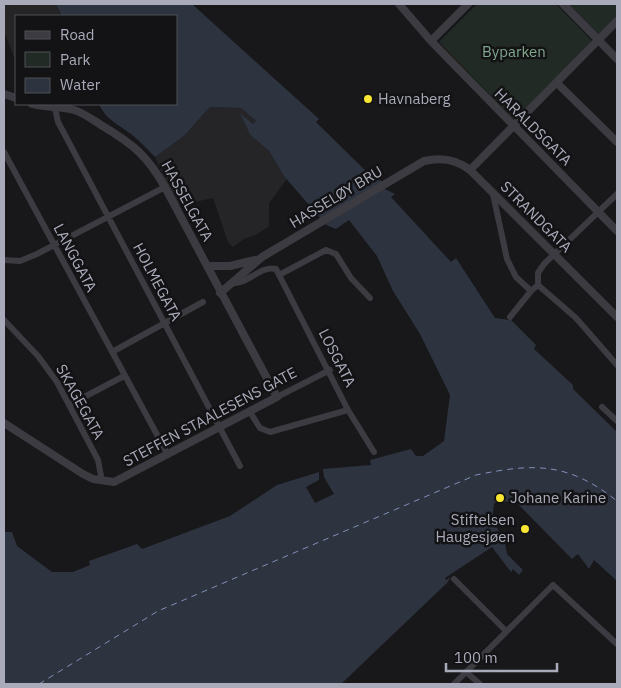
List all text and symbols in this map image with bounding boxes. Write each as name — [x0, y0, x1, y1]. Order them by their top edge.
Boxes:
legend — [15, 15, 178, 105]
text: Road — [60, 25, 95, 44]
park label: Byparken — [482, 42, 546, 61]
text: Park — [60, 50, 90, 69]
text: Water — [60, 75, 101, 94]
street label: HARALDSGATA — [491, 84, 576, 170]
place label: Havnaberg — [378, 89, 451, 108]
marker: Havnaberg — [362, 93, 374, 105]
street label: HASSELGATA — [157, 157, 218, 245]
street label: HASSELØY BRU — [286, 161, 386, 232]
street label: STRANDGATA — [497, 177, 576, 257]
street label: LANGGATA — [50, 220, 102, 296]
street label: HOLMEGATA — [129, 239, 186, 325]
street label: LOSGATA — [315, 326, 360, 390]
street label: SKAGEGATA — [52, 361, 109, 443]
street label: STEFFEN STAALESENS GATE — [120, 363, 300, 470]
place label: Johane Karine — [510, 488, 606, 507]
marker: Johane Karine — [494, 492, 506, 504]
place label: Stiftelsen Haugesjøen — [435, 510, 515, 546]
marker: Stiftelsen Haugesjøen — [519, 523, 531, 535]
scale bar — [446, 640, 557, 672]
text: 100 m — [454, 648, 498, 667]

